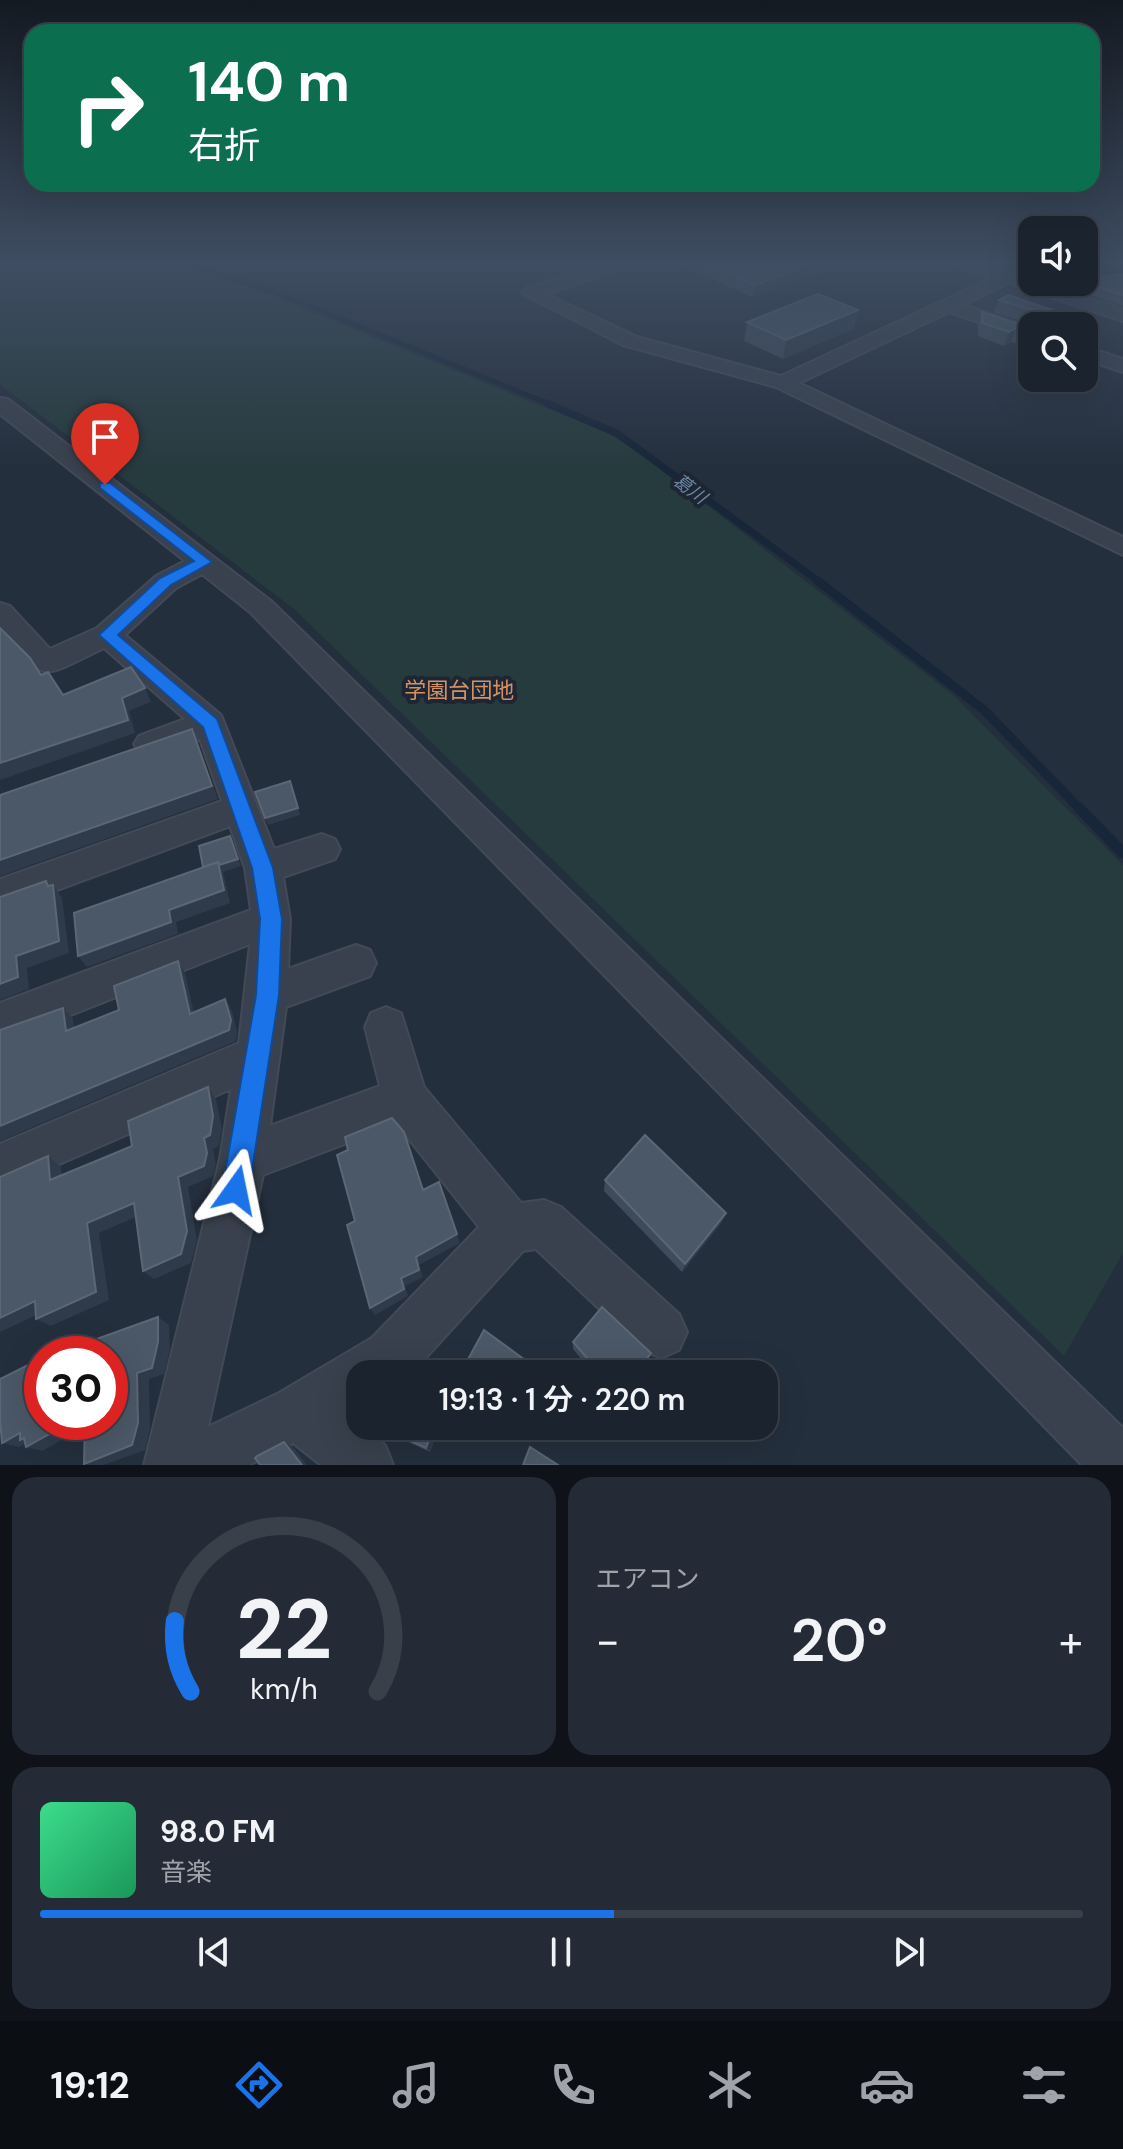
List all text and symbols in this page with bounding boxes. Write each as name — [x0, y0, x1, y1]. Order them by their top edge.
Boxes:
text: 140 m — [188, 45, 350, 118]
icon: right — [56, 56, 160, 160]
text: 右折 — [188, 122, 260, 169]
map controls — [1018, 216, 1098, 392]
button: sound — [1018, 216, 1098, 296]
button: search — [1018, 312, 1098, 392]
pin — [71, 403, 139, 485]
icon: arrive — [83, 415, 127, 459]
water label: 葛川 — [668, 469, 713, 511]
district label: 学園台団地 — [404, 676, 514, 705]
position arrow — [194, 1148, 278, 1232]
speed limit sign: 30 — [24, 1336, 128, 1440]
text: 19:13 · 1 分 · 220 m — [439, 1380, 685, 1419]
text: エアコン — [596, 1562, 700, 1596]
text: 22 — [236, 1575, 332, 1684]
text: 20° — [790, 1601, 888, 1680]
text: − — [596, 1612, 620, 1670]
text: + — [1059, 1612, 1083, 1670]
text: km/h — [250, 1671, 318, 1708]
text: 98.0 FM — [160, 1812, 276, 1851]
text: 音楽 — [160, 1855, 212, 1889]
icon: previous — [192, 1930, 236, 1974]
icon: pause — [539, 1930, 583, 1974]
icon: next — [887, 1930, 931, 1974]
icon: directions — [231, 2057, 287, 2113]
icon: music — [388, 2057, 444, 2113]
icon: phone — [545, 2057, 601, 2113]
icon: climate — [702, 2057, 758, 2113]
icon: car — [859, 2057, 915, 2113]
icon: filters — [1016, 2057, 1072, 2113]
text: 19:12 — [51, 2062, 130, 2109]

